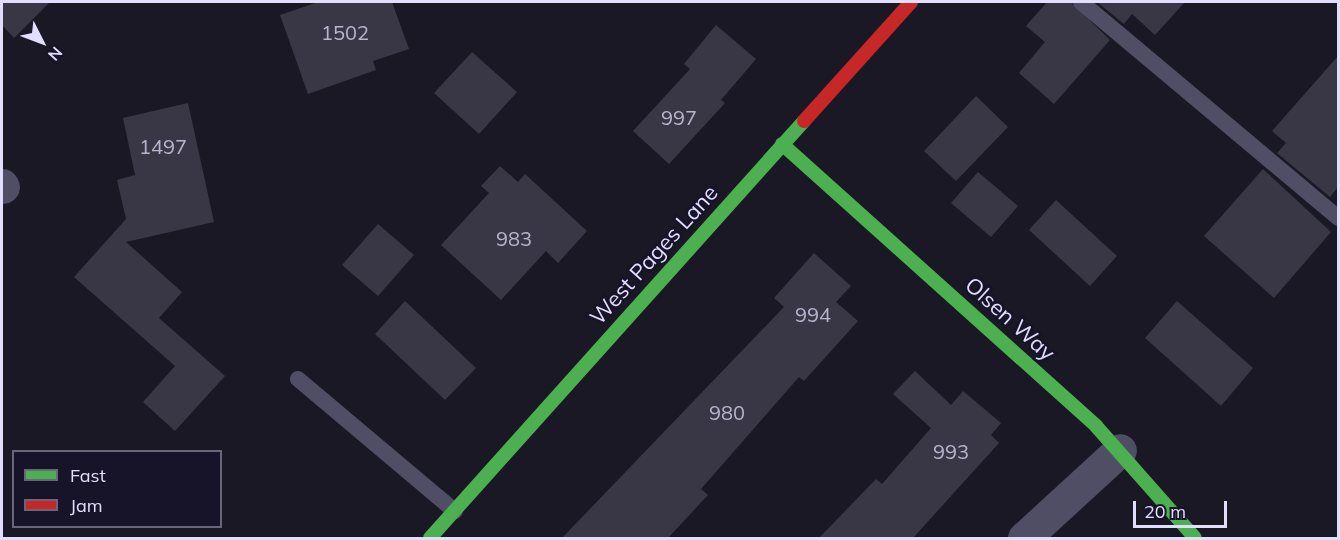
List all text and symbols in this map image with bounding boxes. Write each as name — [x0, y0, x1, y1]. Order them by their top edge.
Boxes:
north arrow — [12, 12, 72, 72]
house number: 1502 — [321, 20, 369, 44]
text: N — [44, 43, 67, 65]
house number: 997 — [661, 105, 697, 129]
house number: 1497 — [139, 134, 187, 158]
street label: West Pages Lane — [585, 180, 723, 330]
house number: 983 — [496, 226, 532, 250]
street label: Olsen Way — [960, 272, 1060, 366]
house number: 994 — [795, 302, 831, 326]
house number: 980 — [709, 400, 745, 424]
house number: 993 — [933, 439, 969, 463]
legend — [12, 450, 222, 528]
text: Fast — [70, 464, 106, 487]
scale bar — [1136, 489, 1230, 527]
text: Jam — [70, 494, 103, 517]
text: 20 m — [1144, 500, 1186, 523]

